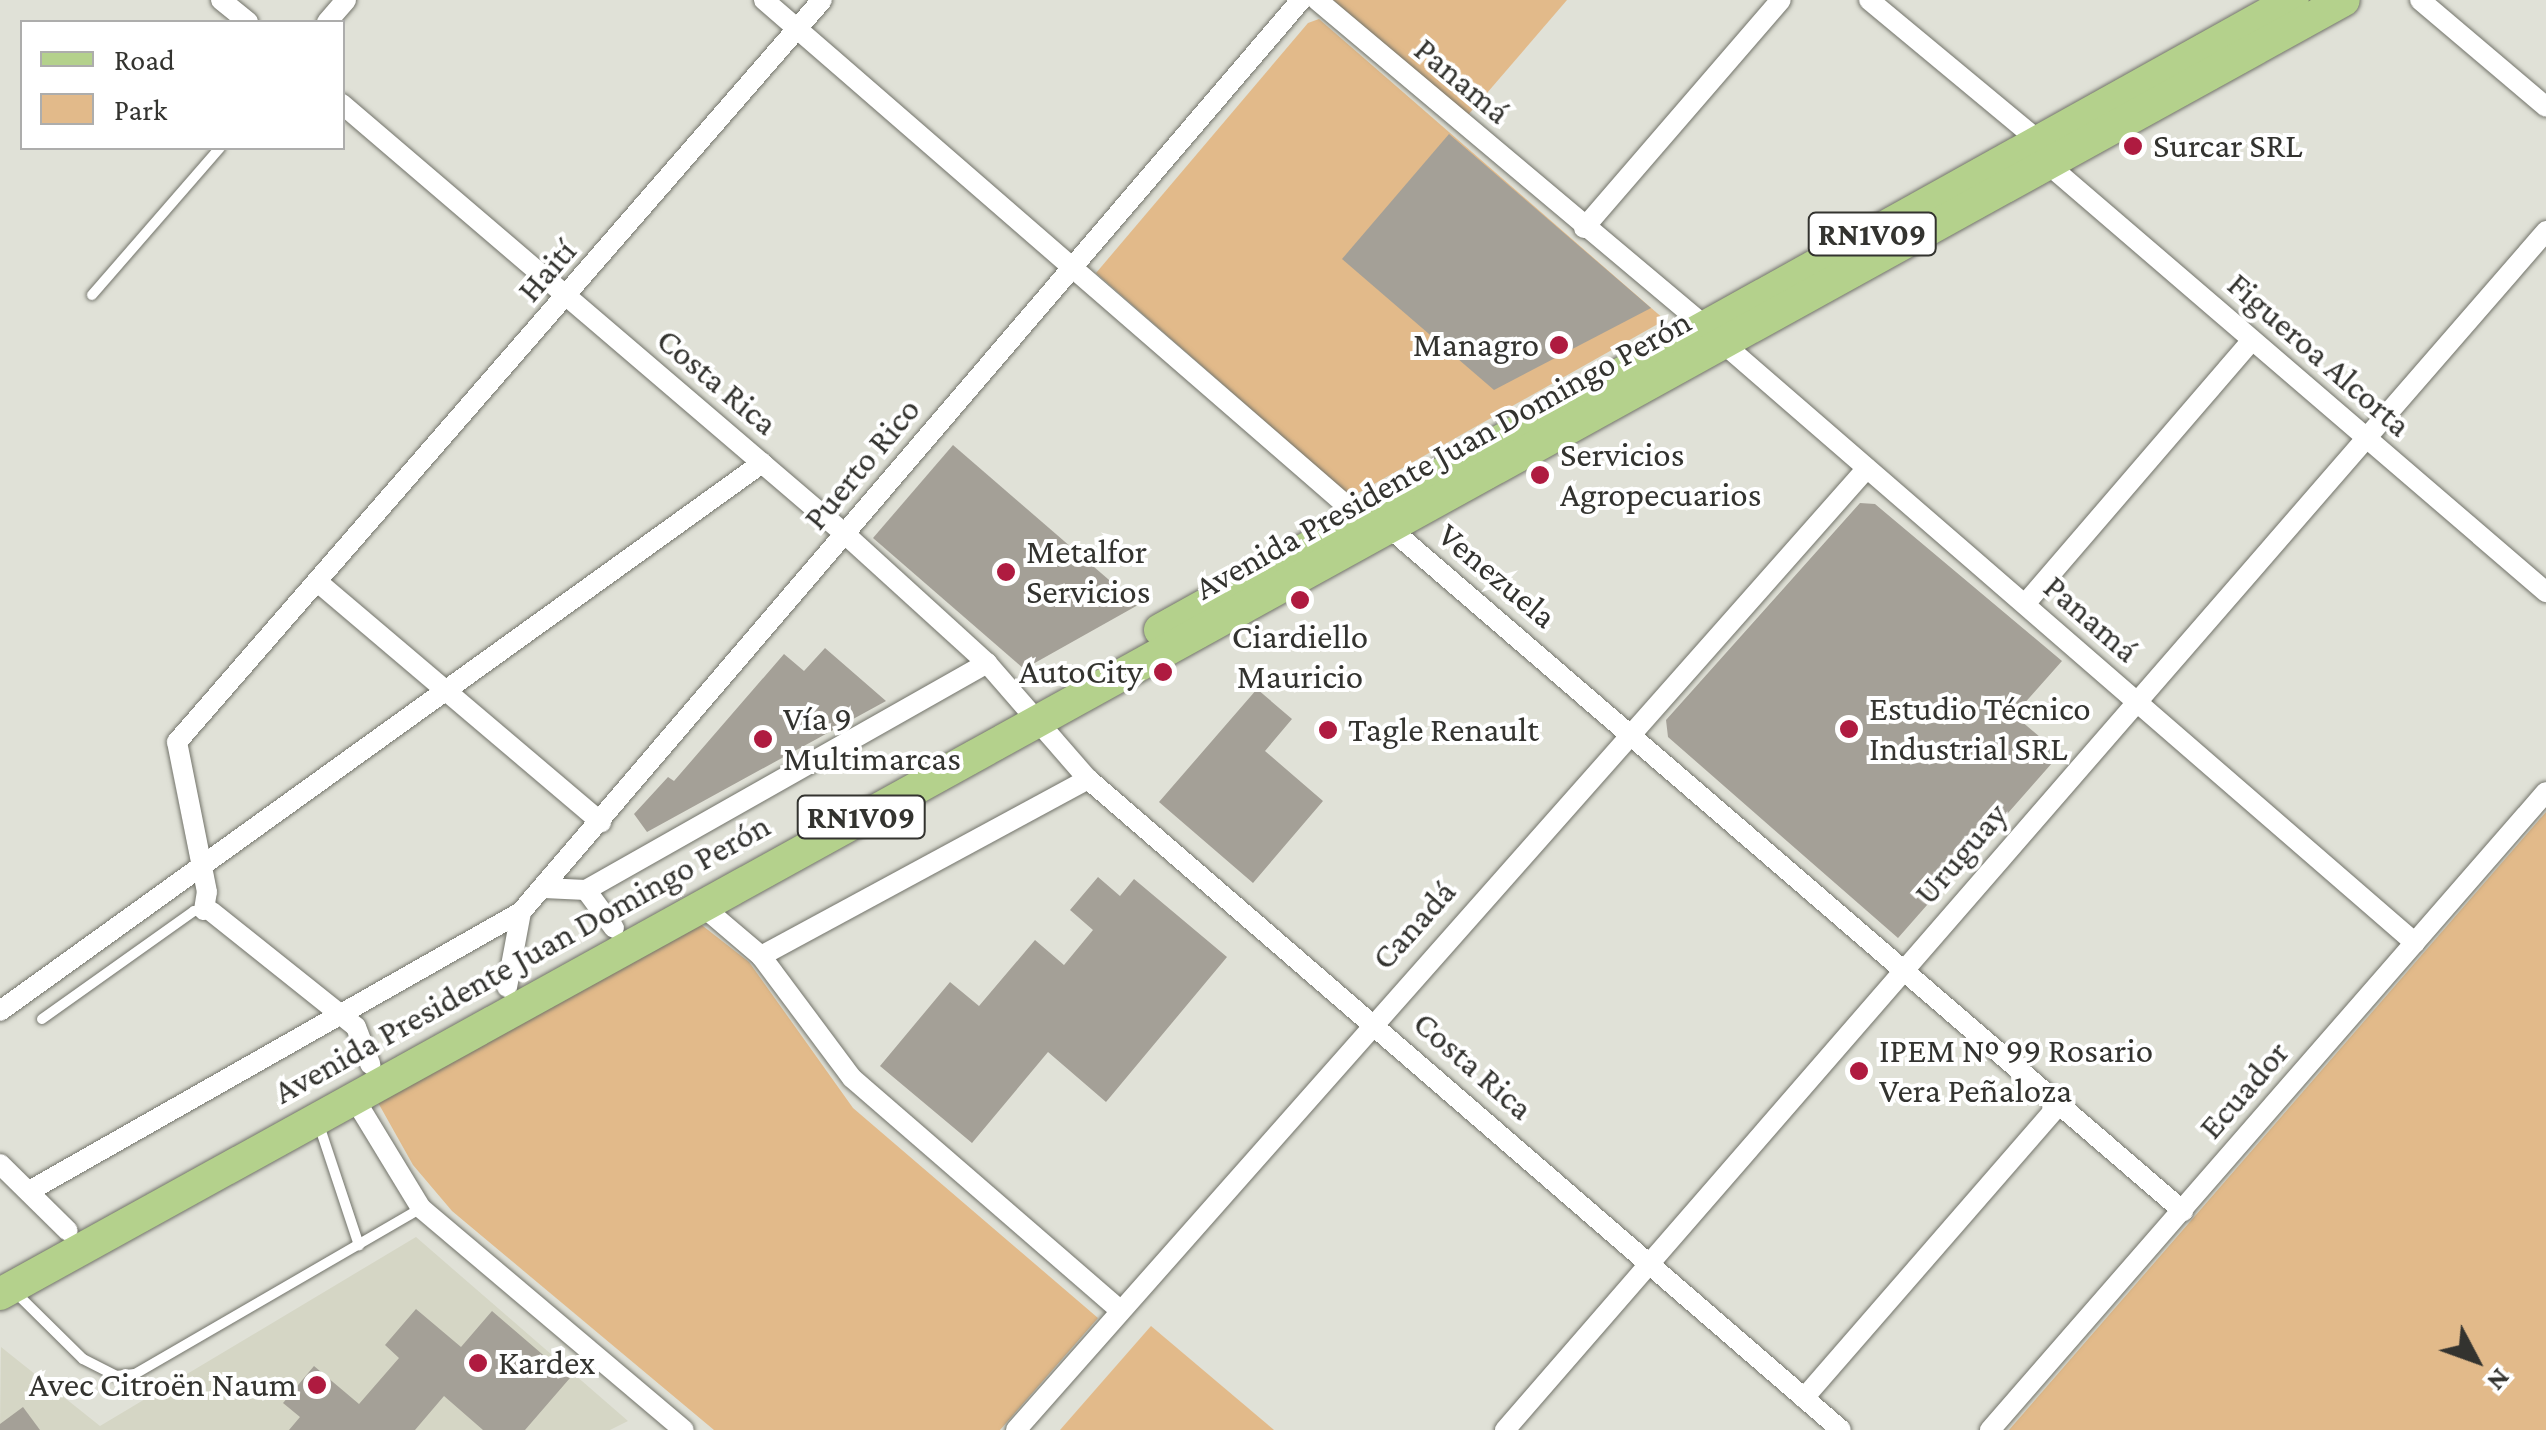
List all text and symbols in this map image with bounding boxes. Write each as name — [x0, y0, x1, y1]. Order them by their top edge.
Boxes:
legend — [20, 20, 345, 150]
street label: Panamá — [1405, 29, 1519, 133]
text: Road — [114, 43, 175, 76]
text: Park — [114, 93, 167, 126]
place label: Surcar SRL — [2153, 125, 2303, 167]
marker: Surcar SRL — [2122, 135, 2144, 157]
road number: RN1V09 — [1807, 207, 1937, 261]
street label: Haití — [508, 231, 586, 311]
street label: Figueroa Alcorta — [2219, 264, 2419, 446]
street label: Avenida Presidente Juan Domingo Perón — [1187, 301, 1699, 609]
street label: Costa Rica — [648, 319, 786, 445]
place label: Managro — [1413, 324, 1539, 366]
marker: Managro — [1548, 334, 1570, 356]
street label: Puerto Rico — [795, 389, 929, 539]
place label: Servicios Agropecuarios — [1560, 434, 1761, 516]
marker: Servicios Agropecuarios — [1529, 464, 1551, 486]
street label: Venezuela — [1429, 514, 1565, 638]
place label: Metalfor Servicios — [1026, 531, 1150, 613]
marker: Metalfor Servicios — [995, 561, 1017, 583]
street label: Panamá — [2035, 566, 2147, 672]
marker: Ciardiello Mauricio — [1289, 589, 1311, 611]
place label: Ciardiello Mauricio — [1232, 616, 1368, 698]
place label: AutoCity — [1019, 651, 1143, 693]
marker: AutoCity — [1152, 661, 1174, 683]
place label: Estudio Técnico Industrial SRL — [1869, 688, 2091, 770]
place label: Vía 9 Multimarcas — [783, 698, 961, 780]
place label: Tagle Renault — [1348, 709, 1539, 751]
marker: Estudio Técnico Industrial SRL — [1838, 718, 1860, 740]
marker: Tagle Renault — [1317, 719, 1339, 741]
marker: Vía 9 Multimarcas — [752, 728, 774, 750]
road number: RN1V09 — [796, 790, 926, 844]
street label: Uruguay — [1905, 794, 2017, 914]
street label: Avenida Presidente Juan Domingo Perón — [266, 805, 778, 1113]
street label: Canadá — [1363, 871, 1465, 979]
street label: Costa Rica — [1404, 1003, 1542, 1129]
place label: IPEM Nº 99 Rosario Vera Peñaloza — [1879, 1030, 2153, 1112]
street label: Ecuador — [2190, 1032, 2298, 1148]
marker: IPEM Nº 99 Rosario Vera Peñaloza — [1848, 1060, 1870, 1082]
north arrow — [2426, 1310, 2526, 1410]
place label: Kardex — [498, 1342, 595, 1384]
marker: Kardex — [467, 1352, 489, 1374]
text: N — [2481, 1363, 2517, 1397]
place label: Avec Citroën Naum — [29, 1364, 297, 1406]
marker: Avec Citroën Naum — [306, 1374, 328, 1396]

